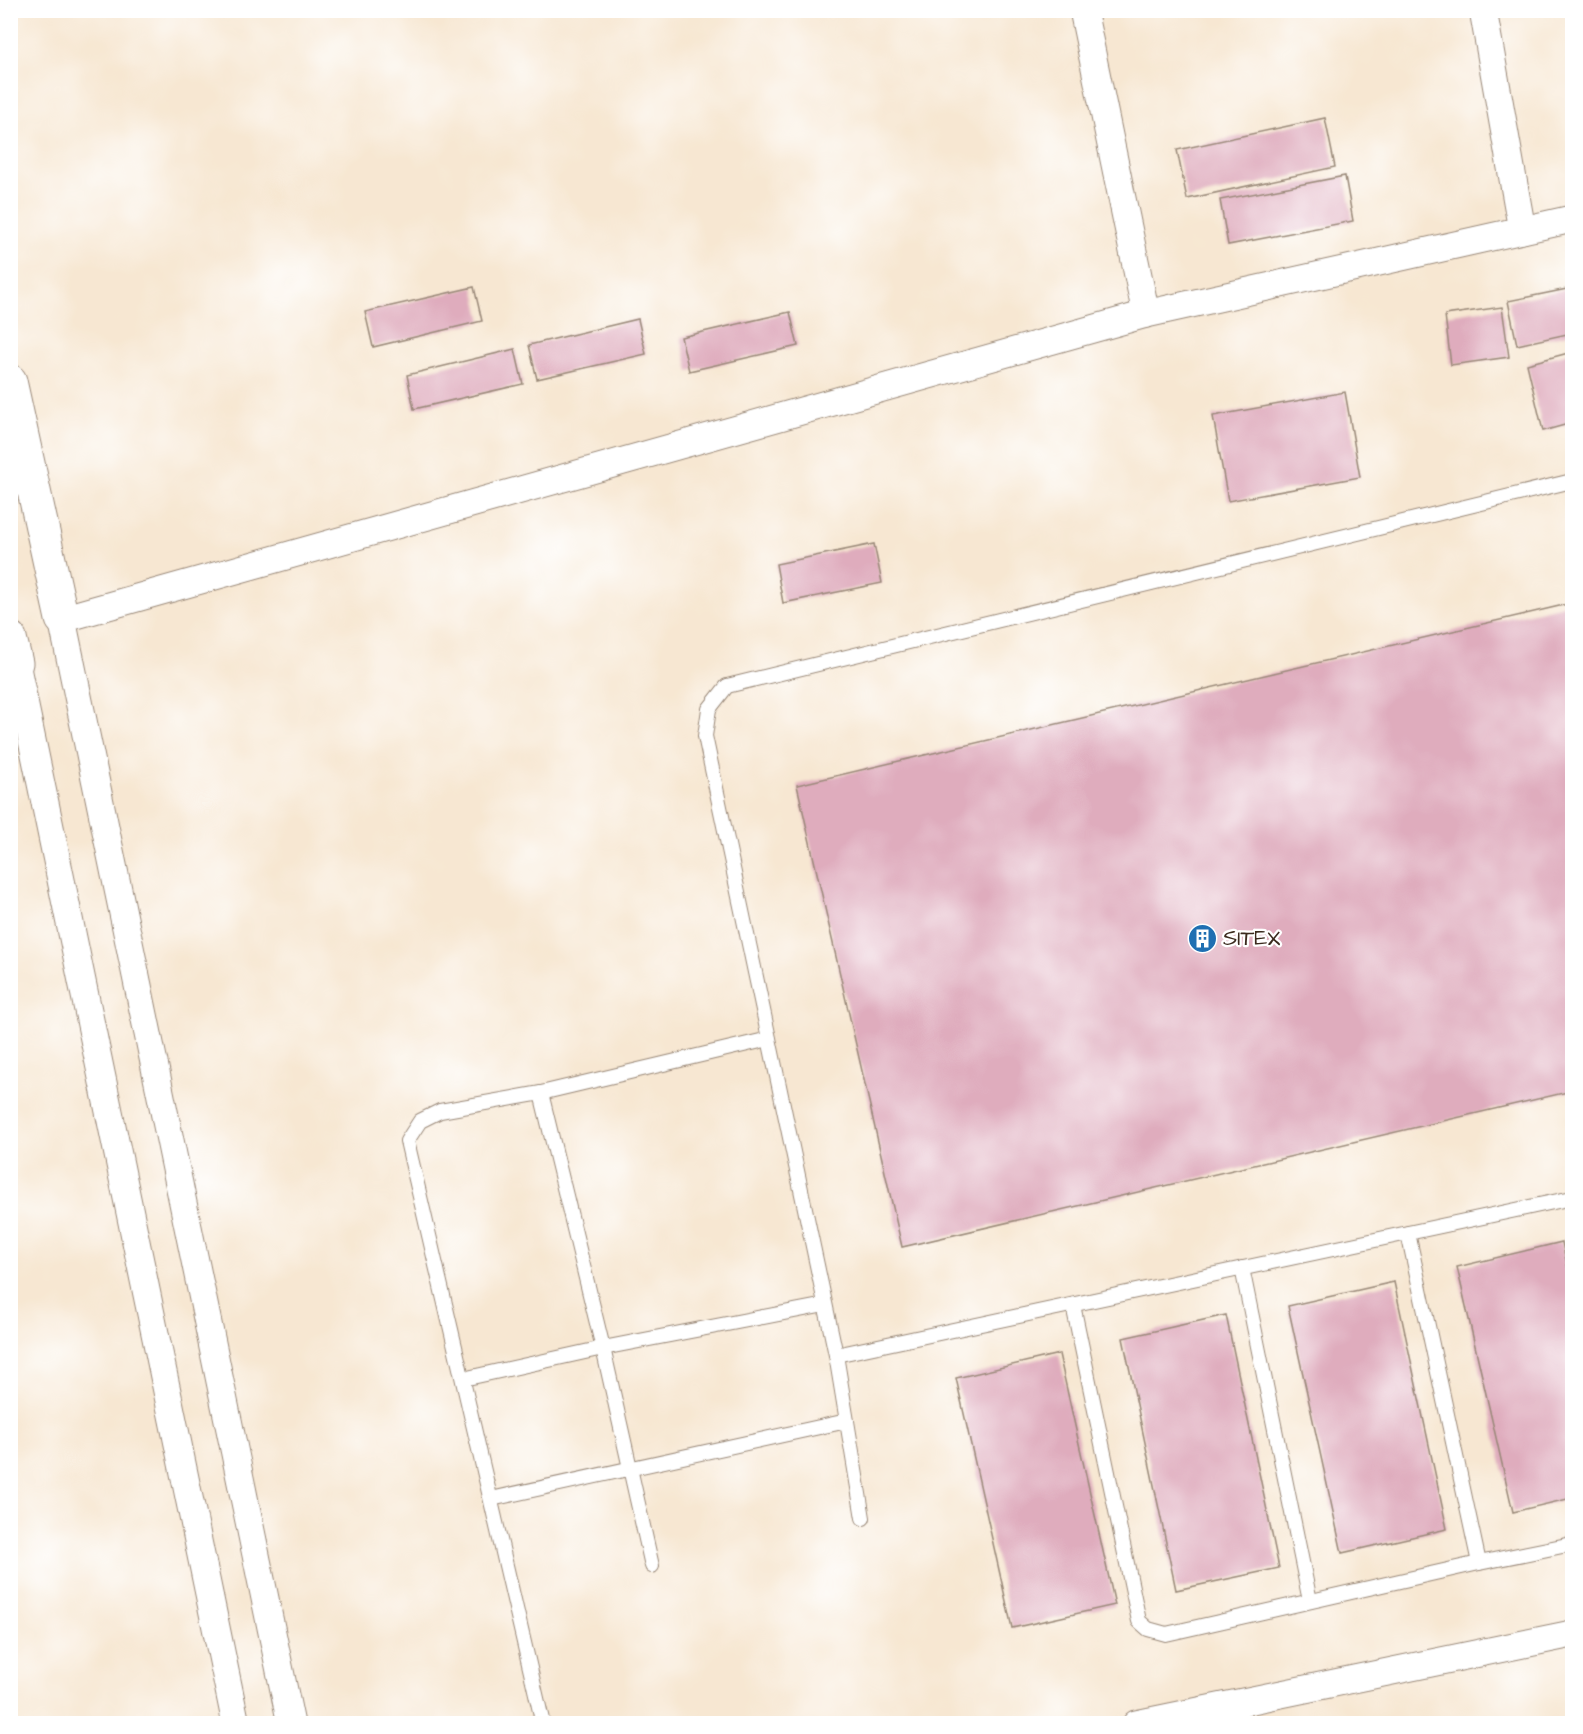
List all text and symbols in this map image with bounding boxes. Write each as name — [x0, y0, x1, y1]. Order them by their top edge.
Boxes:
building icon: SITEX — [1186, 922, 1218, 954]
place label: SITEX — [1223, 923, 1280, 954]

